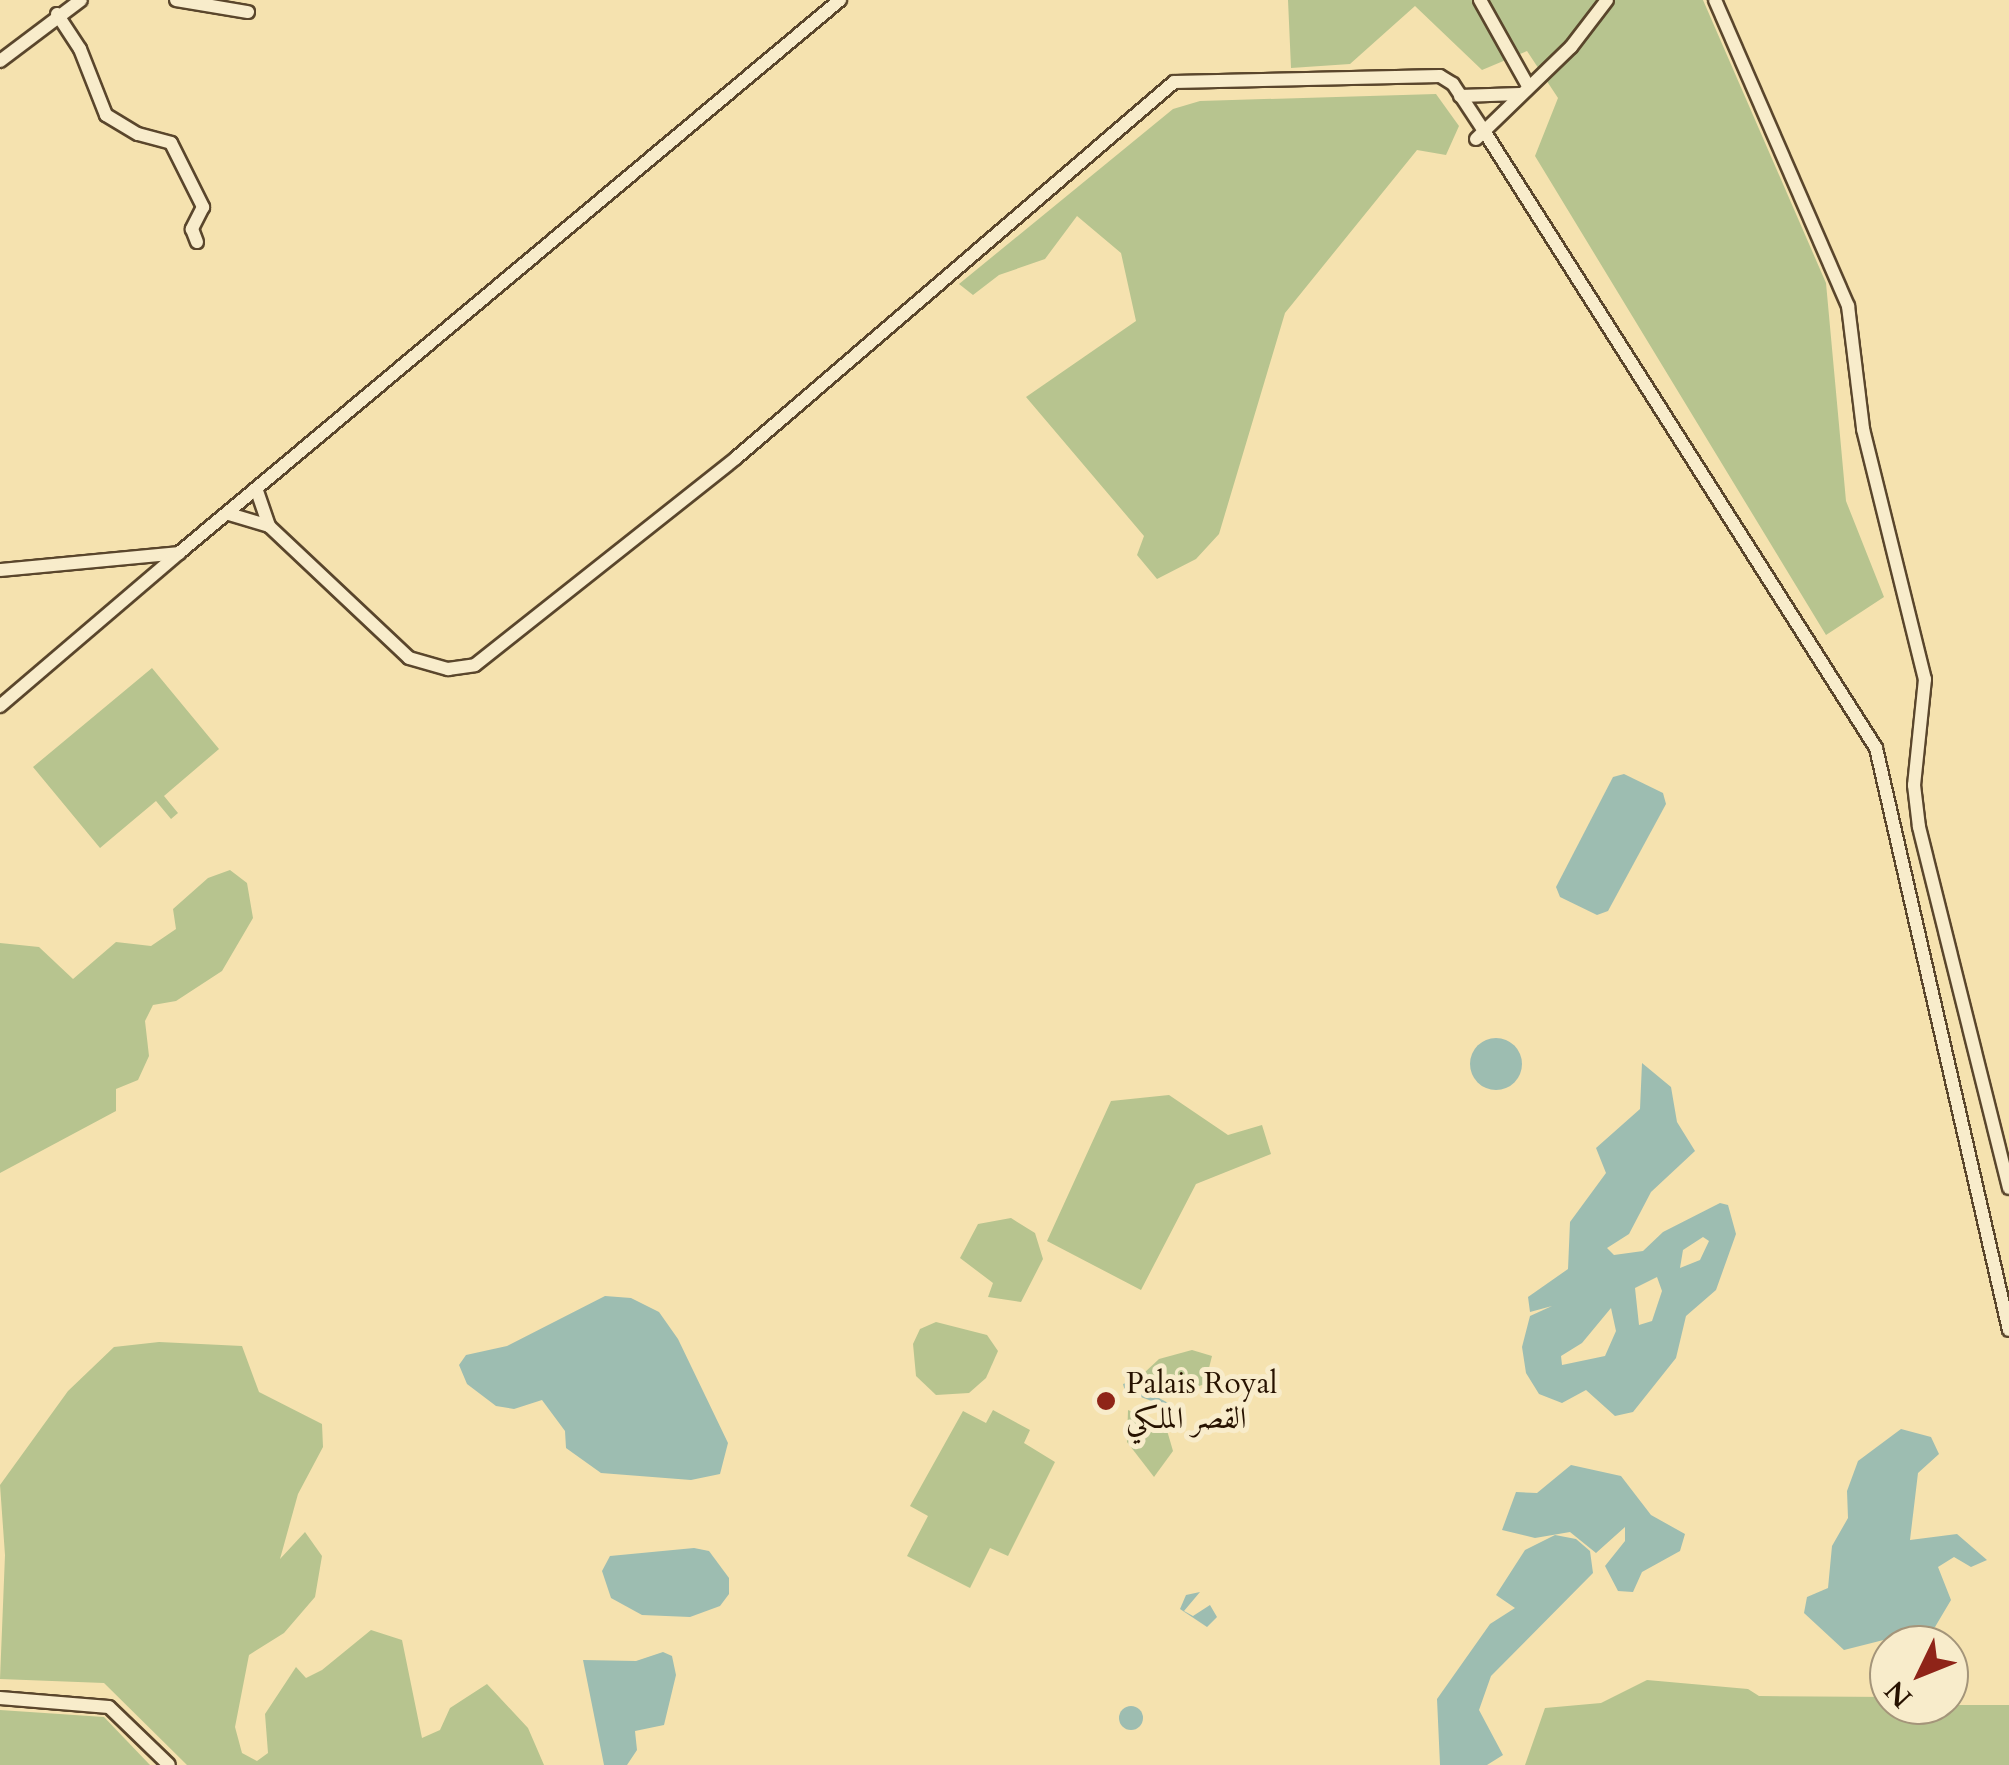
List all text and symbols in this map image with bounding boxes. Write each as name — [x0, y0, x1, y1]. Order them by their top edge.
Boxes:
place label: Palais Royal القصر الملكي — [1126, 1366, 1277, 1436]
marker: Palais Royal القصر الملكي — [1095, 1390, 1117, 1412]
north arrow — [1869, 1625, 1969, 1725]
text: N — [1876, 1672, 1921, 1716]

